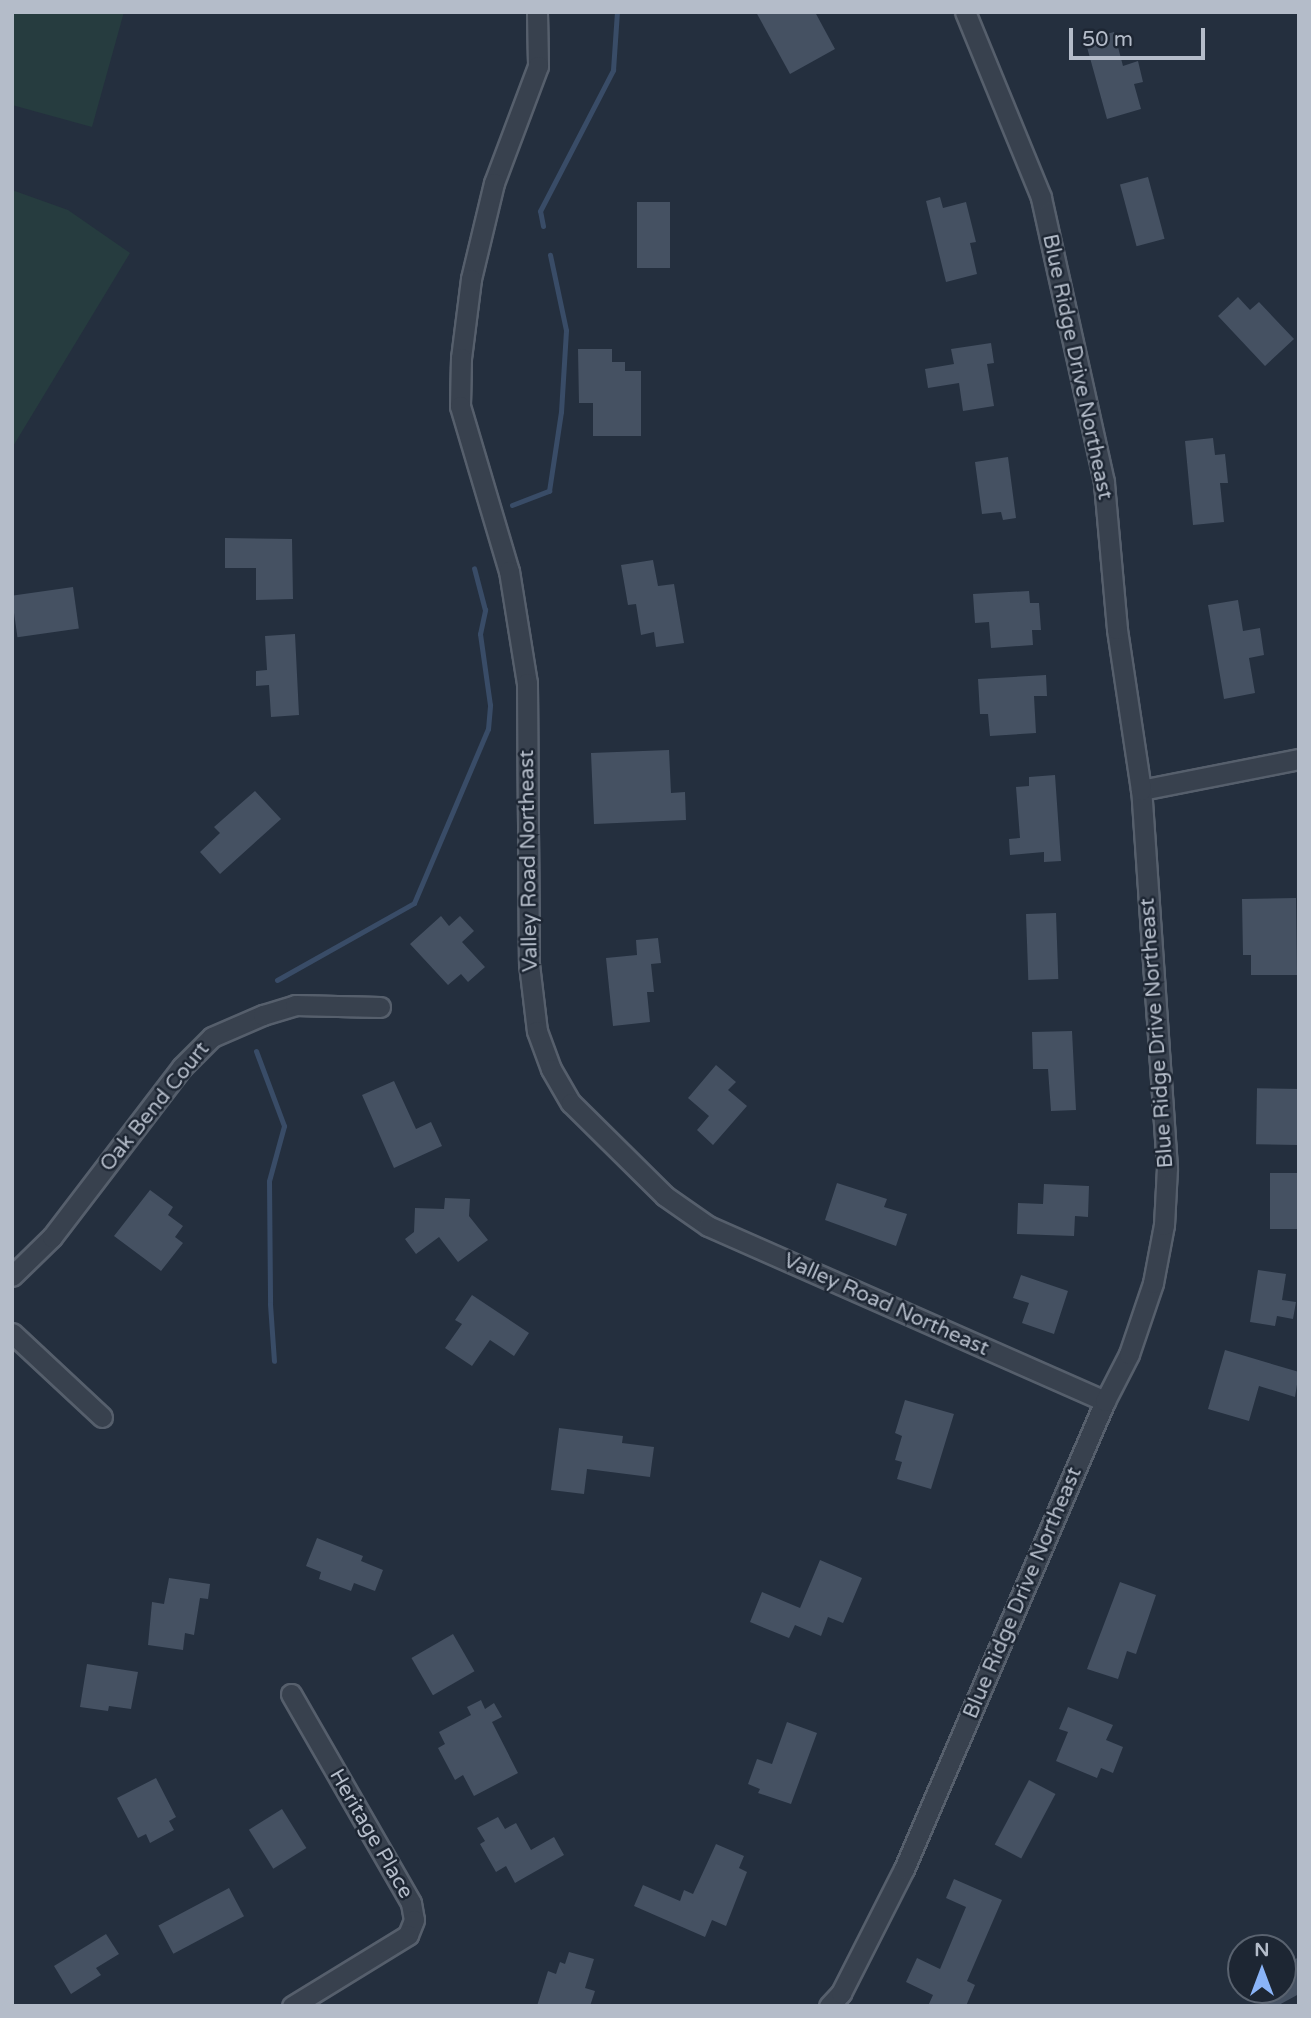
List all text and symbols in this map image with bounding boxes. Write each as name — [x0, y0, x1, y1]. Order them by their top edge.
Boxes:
scale bar — [1073, 14, 1210, 58]
text: 50 m — [1082, 27, 1133, 52]
street label: Blue Ridge Drive Northeast — [1037, 232, 1117, 502]
street label: Valley Road Northeast — [514, 750, 544, 972]
street label: Blue Ridge Drive Northeast — [1135, 897, 1179, 1169]
street label: Oak Bend Court — [95, 1037, 215, 1177]
street label: Valley Road Northeast — [779, 1248, 993, 1362]
street label: Blue Ridge Drive Northeast — [958, 1463, 1088, 1723]
street label: Heritage Place — [324, 1765, 418, 1903]
north arrow — [1227, 1934, 1297, 2004]
text: N — [1254, 1939, 1270, 1961]

